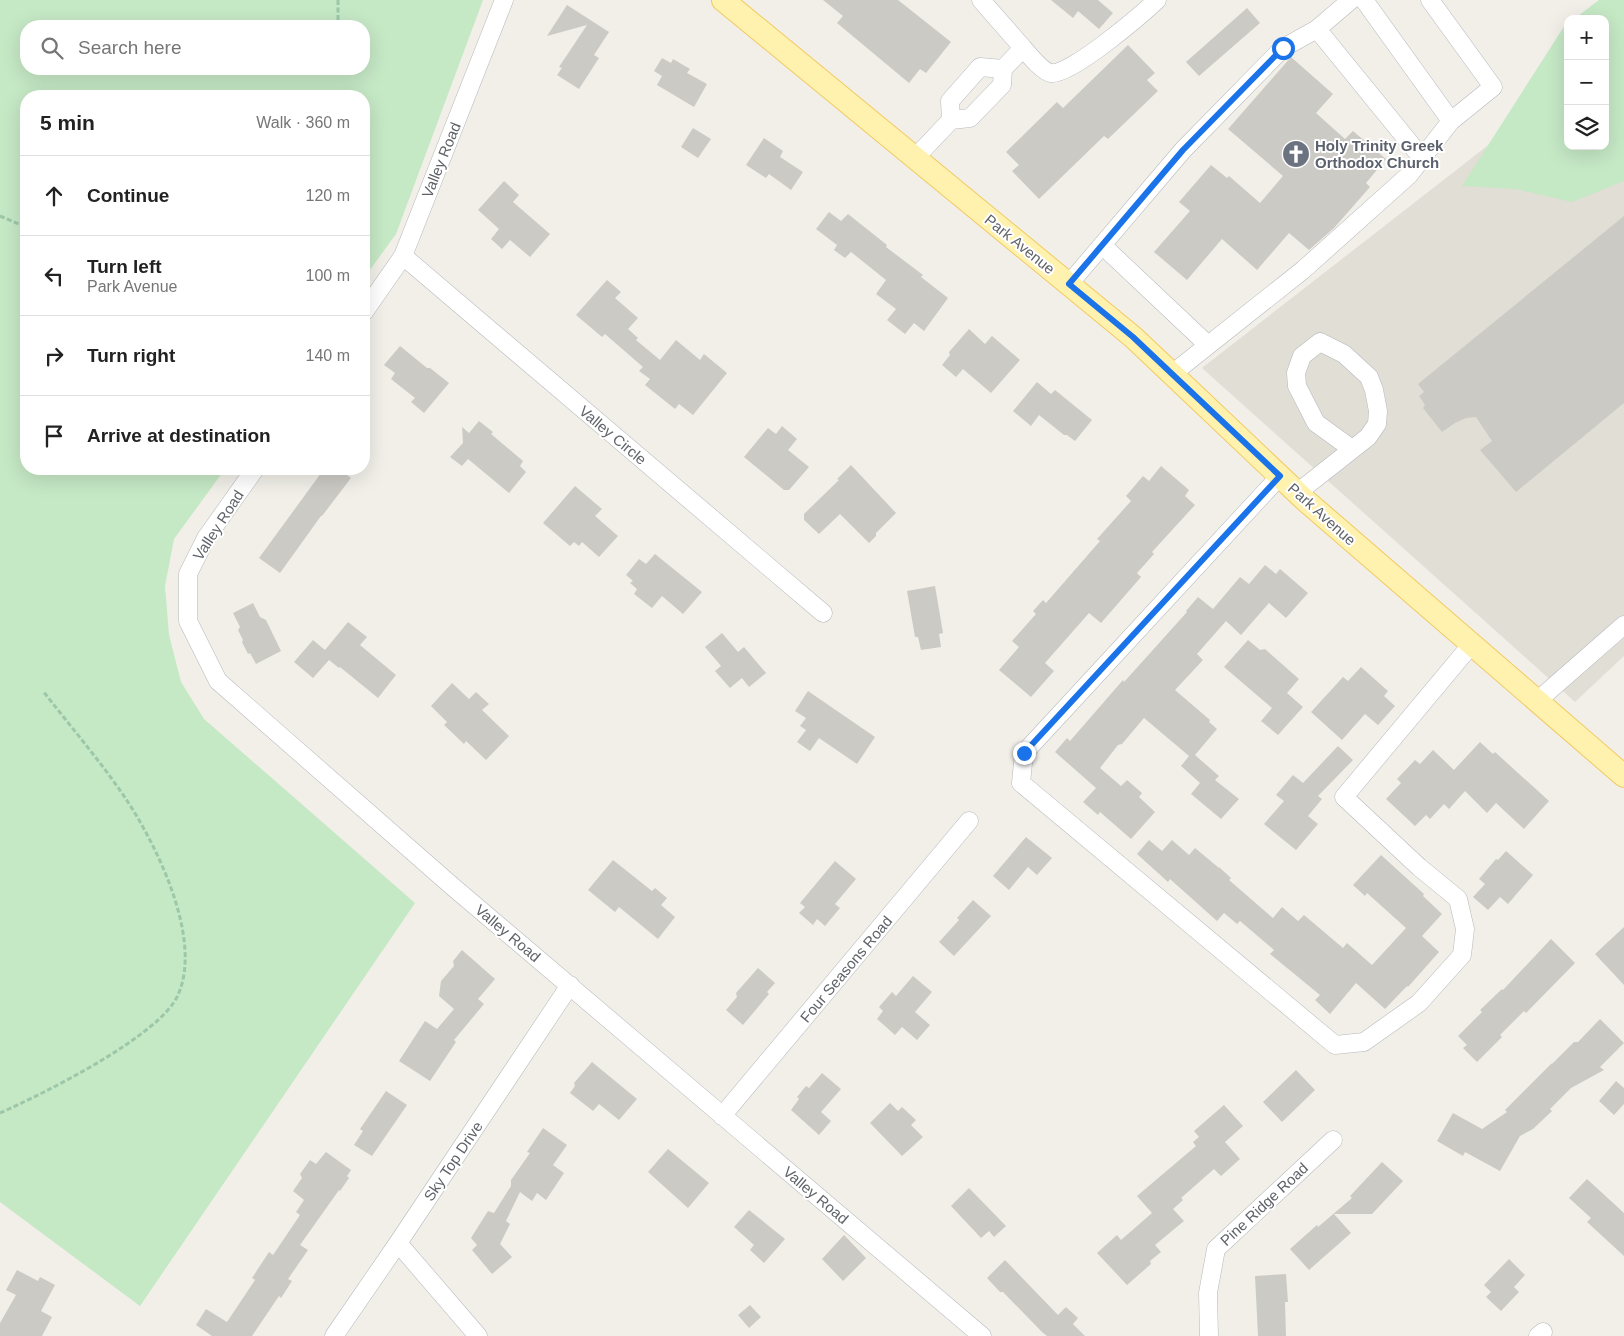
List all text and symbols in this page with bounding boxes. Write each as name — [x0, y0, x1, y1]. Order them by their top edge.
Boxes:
map controls — [1564, 15, 1609, 150]
button: + — [1564, 15, 1609, 60]
search box — [20, 20, 370, 75]
icon: search — [38, 34, 66, 62]
text: Search here — [78, 37, 182, 58]
route start — [1272, 37, 1295, 60]
button: − — [1564, 60, 1609, 105]
button: layers — [1564, 105, 1609, 150]
text: 5 min — [40, 111, 95, 134]
text: Walk · 360 m — [256, 114, 350, 131]
street label: Valley Road — [418, 120, 464, 200]
place label: Holy Trinity Greek Orthodox Church — [1315, 137, 1444, 171]
church icon: Holy Trinity Greek Orthodox Church — [1281, 139, 1311, 169]
icon: ahead — [40, 182, 68, 210]
text: Continue — [87, 185, 169, 206]
text: 120 m — [306, 187, 350, 204]
street label: Park Avenue — [982, 211, 1058, 277]
text: Turn left — [87, 256, 162, 277]
icon: left — [40, 262, 68, 290]
text: 100 m — [306, 267, 350, 284]
text: Park Avenue — [87, 278, 177, 295]
icon: right — [40, 342, 68, 370]
text: Turn right — [87, 345, 175, 366]
text: 140 m — [306, 347, 350, 364]
street label: Valley Circle — [576, 402, 650, 468]
icon: arrive — [40, 422, 68, 450]
text: Arrive at destination — [87, 425, 271, 446]
street label: Park Avenue — [1285, 479, 1359, 549]
street label: Valley Road — [189, 487, 247, 563]
route end — [1013, 742, 1036, 765]
street label: Valley Road — [472, 901, 544, 965]
street label: Four Seasons Road — [797, 912, 895, 1026]
street label: Sky Top Drive — [420, 1118, 486, 1204]
street label: Pine Ridge Road — [1217, 1159, 1311, 1249]
street label: Valley Road — [780, 1163, 852, 1227]

